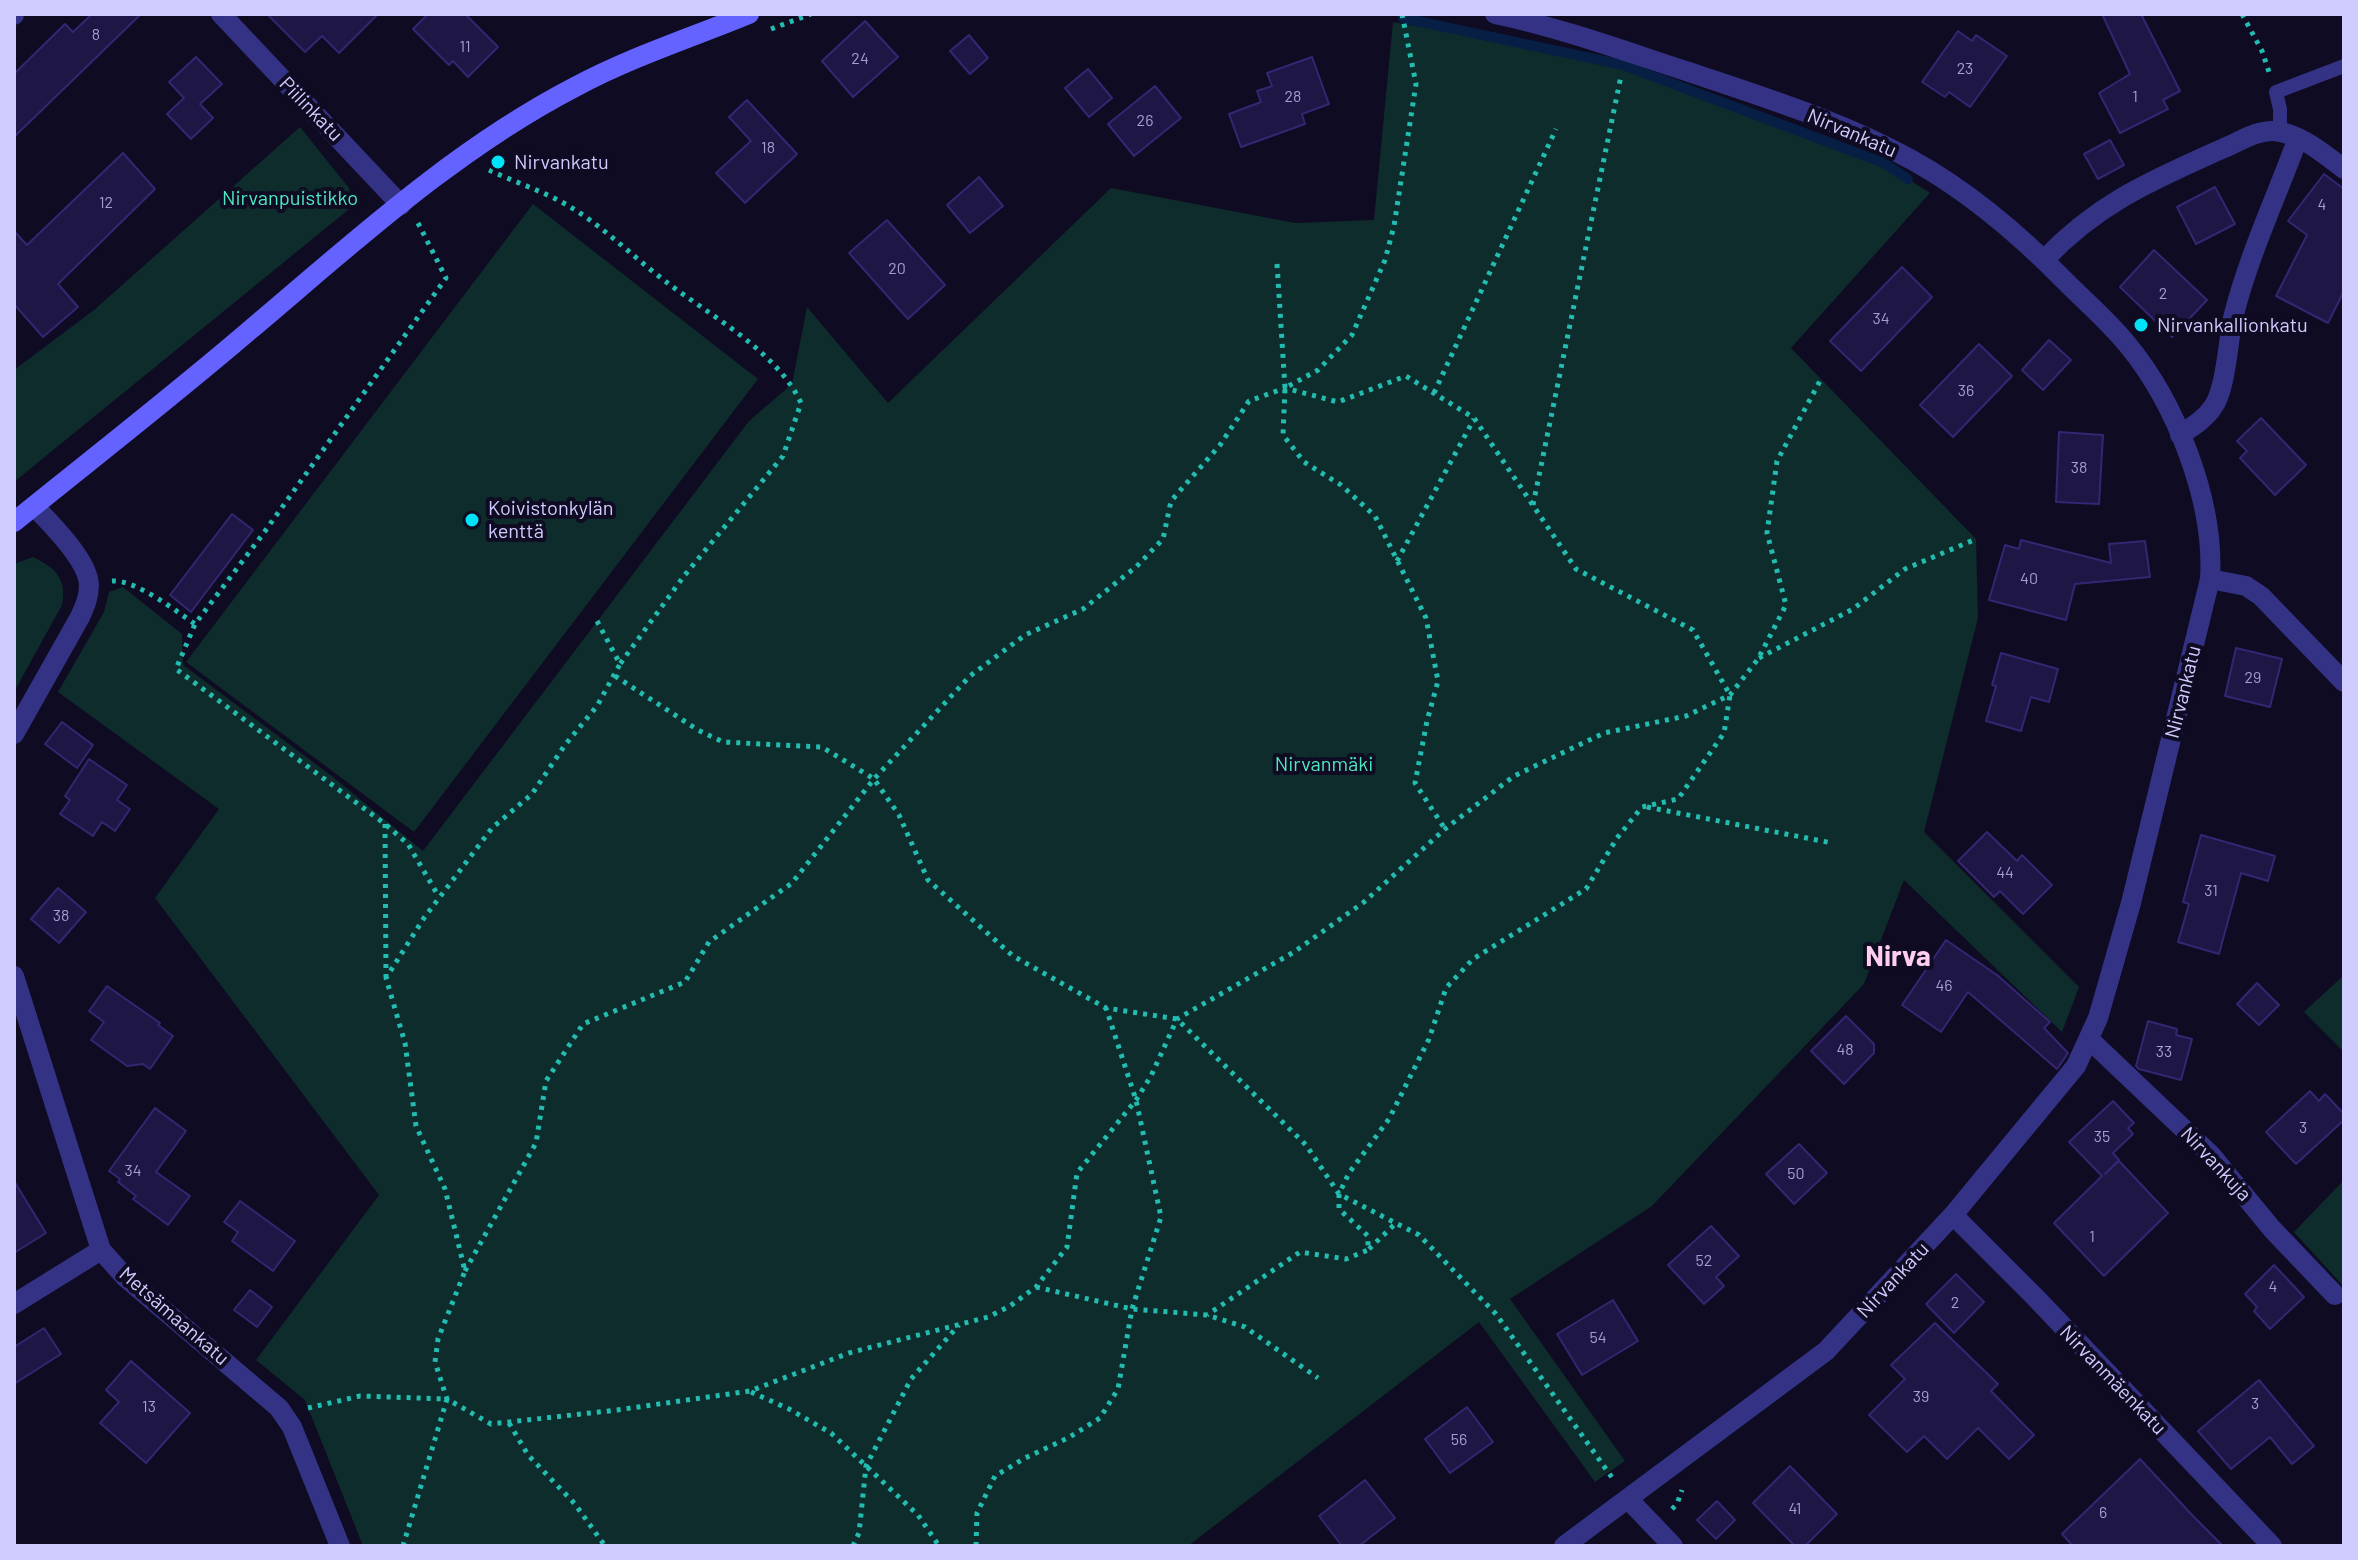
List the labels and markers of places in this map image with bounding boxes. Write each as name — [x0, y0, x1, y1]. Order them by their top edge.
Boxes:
place label: Nirvankatu — [514, 150, 609, 174]
marker: Nirvankatu — [489, 153, 507, 171]
place label: Nirvankallionkatu — [2157, 313, 2308, 337]
marker: Nirvankallionkatu — [2132, 316, 2150, 334]
place label: Koivistonkylän kenttä — [488, 496, 614, 543]
marker: Koivistonkylän kenttä — [463, 511, 481, 529]

